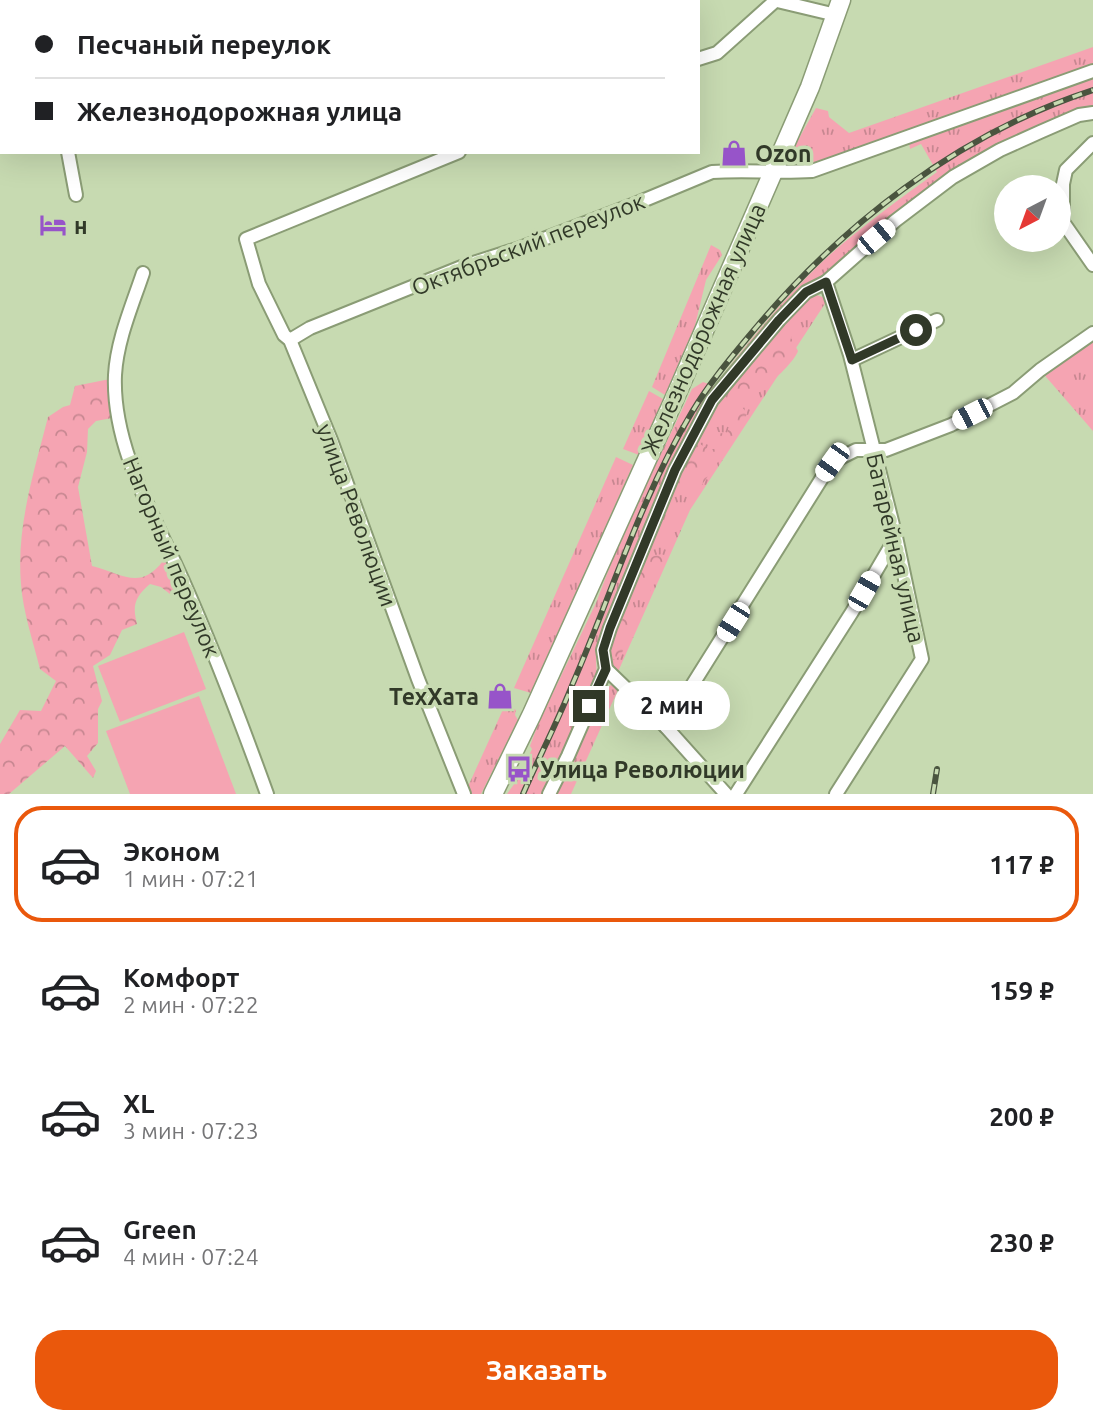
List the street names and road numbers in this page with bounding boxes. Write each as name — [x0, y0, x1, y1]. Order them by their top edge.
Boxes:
street label: Октябрьский переулок — [408, 188, 648, 300]
street label: Железнодорожная улица — [636, 199, 770, 459]
street label: улица Революции — [312, 420, 402, 610]
street label: Батарейная улица — [862, 451, 930, 645]
street label: Нагорный переулок — [118, 453, 226, 661]

